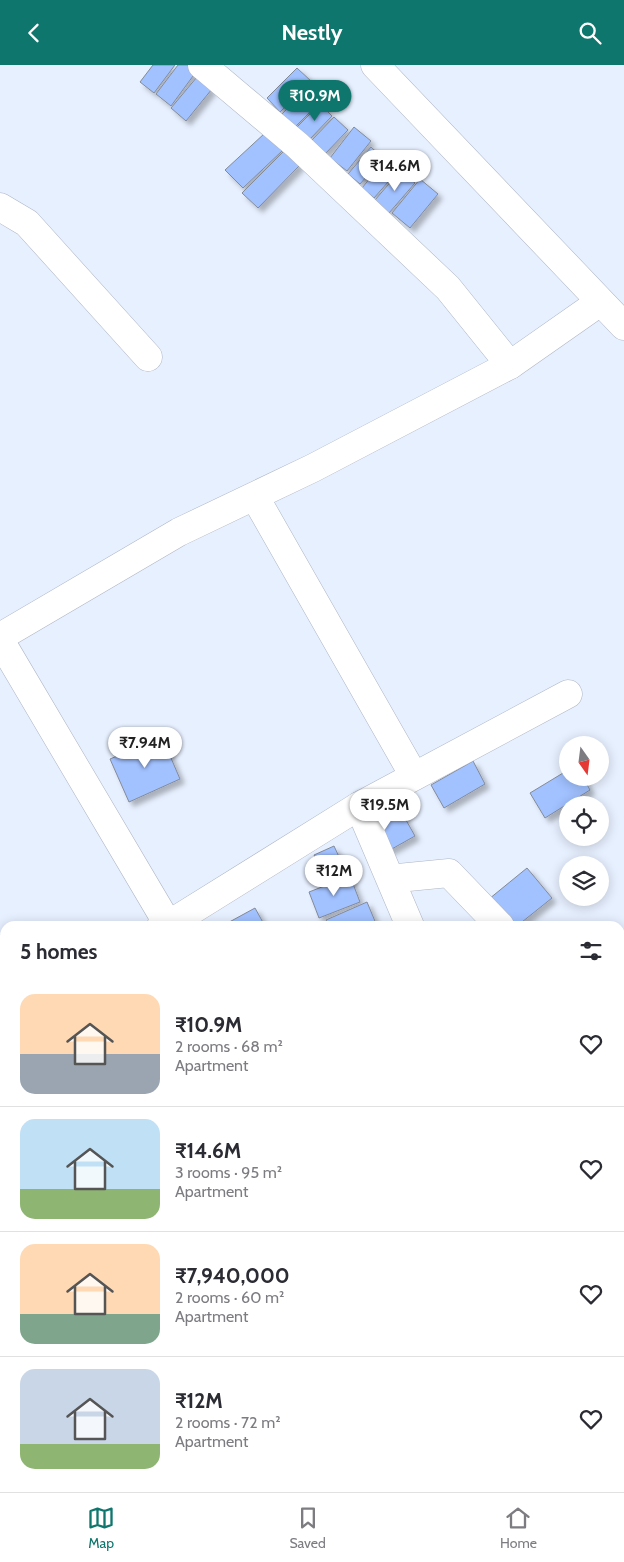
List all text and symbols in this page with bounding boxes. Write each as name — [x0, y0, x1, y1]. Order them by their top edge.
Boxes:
icon: back — [20, 19, 48, 47]
text: Nestly — [282, 19, 342, 46]
icon: search — [576, 19, 604, 47]
pin: ₹10.9M — [274, 80, 356, 122]
text: ₹10.9M — [289, 86, 341, 105]
pin: ₹14.6M — [354, 149, 436, 192]
text: ₹14.6M — [370, 156, 420, 175]
pin: ₹7.94M — [104, 727, 186, 769]
text: ₹7.94M — [119, 733, 171, 752]
north arrow — [559, 736, 609, 786]
map controls — [559, 736, 609, 906]
pin: ₹19.5M — [344, 789, 426, 831]
text: ₹19.5M — [361, 795, 409, 814]
button: locate — [559, 796, 609, 846]
pin: ₹12M — [304, 855, 364, 897]
button: layers — [559, 856, 609, 906]
text: ₹12M — [316, 861, 352, 880]
icon: filters — [577, 937, 605, 965]
text: 5 homes — [20, 939, 98, 964]
text: ₹10.9M — [175, 1012, 242, 1037]
icon: home — [60, 1014, 120, 1074]
icon: heart — [577, 1030, 605, 1058]
text: 2 rooms · 68 m² — [175, 1037, 283, 1056]
text: Apartment — [175, 1056, 248, 1075]
text: ₹14.6M — [175, 1138, 241, 1163]
icon: home — [60, 1139, 120, 1199]
icon: heart — [577, 1155, 605, 1183]
text: 3 rooms · 95 m² — [175, 1163, 282, 1182]
text: Apartment — [175, 1182, 248, 1201]
text: ₹7,940,000 — [175, 1263, 290, 1288]
icon: home — [60, 1264, 120, 1324]
icon: heart — [577, 1280, 605, 1308]
text: 2 rooms · 60 m² — [175, 1288, 284, 1307]
text: Apartment — [175, 1307, 248, 1326]
text: ₹12M — [175, 1388, 223, 1413]
icon: home — [60, 1389, 120, 1449]
icon: heart — [577, 1405, 605, 1433]
text: 2 rooms · 72 m² — [175, 1413, 280, 1432]
text: Apartment — [175, 1432, 248, 1451]
tab: Map — [87, 1504, 115, 1552]
tab: Saved — [289, 1504, 326, 1552]
tab: Home — [500, 1504, 537, 1552]

